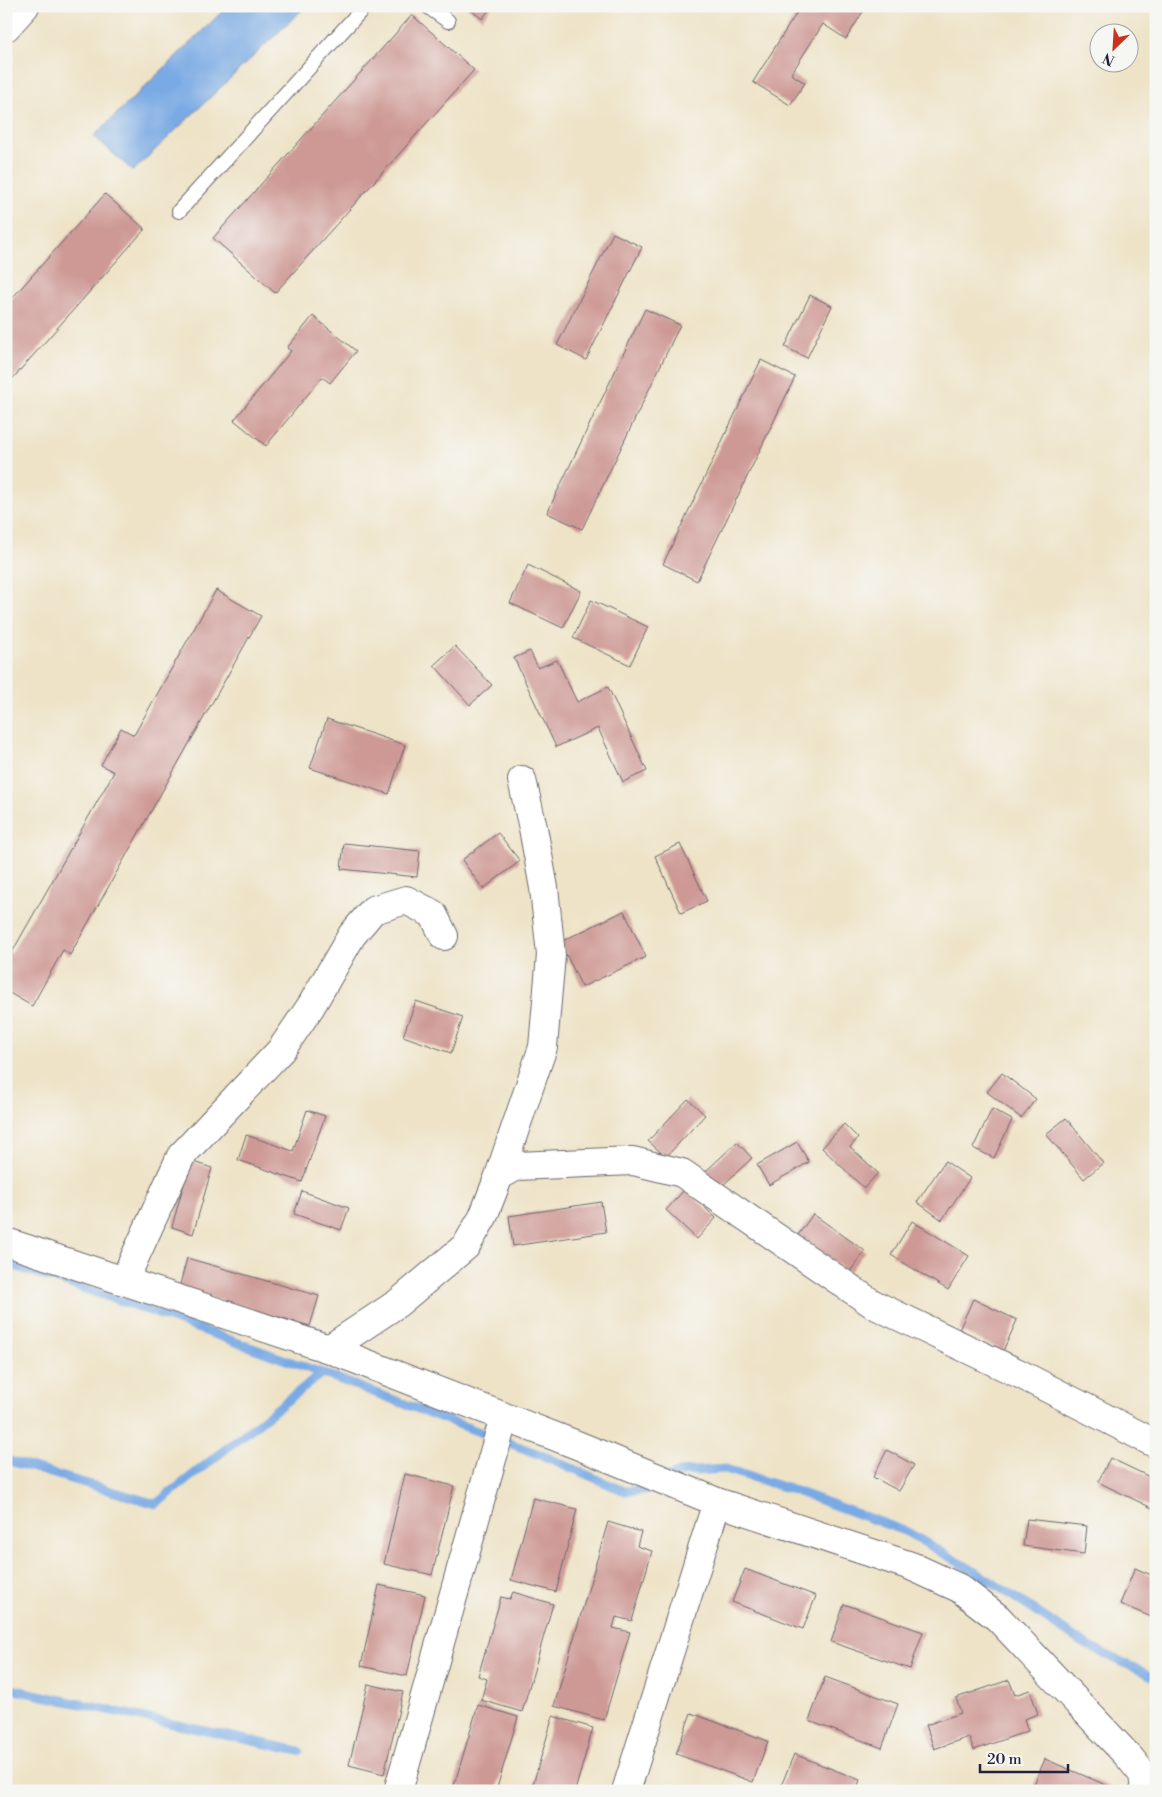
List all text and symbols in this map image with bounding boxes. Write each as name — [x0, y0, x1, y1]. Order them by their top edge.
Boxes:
north arrow — [1090, 22, 1140, 72]
text: N — [1100, 48, 1118, 69]
scale bar — [980, 1742, 1067, 1774]
text: 20 m — [987, 1750, 1022, 1769]

